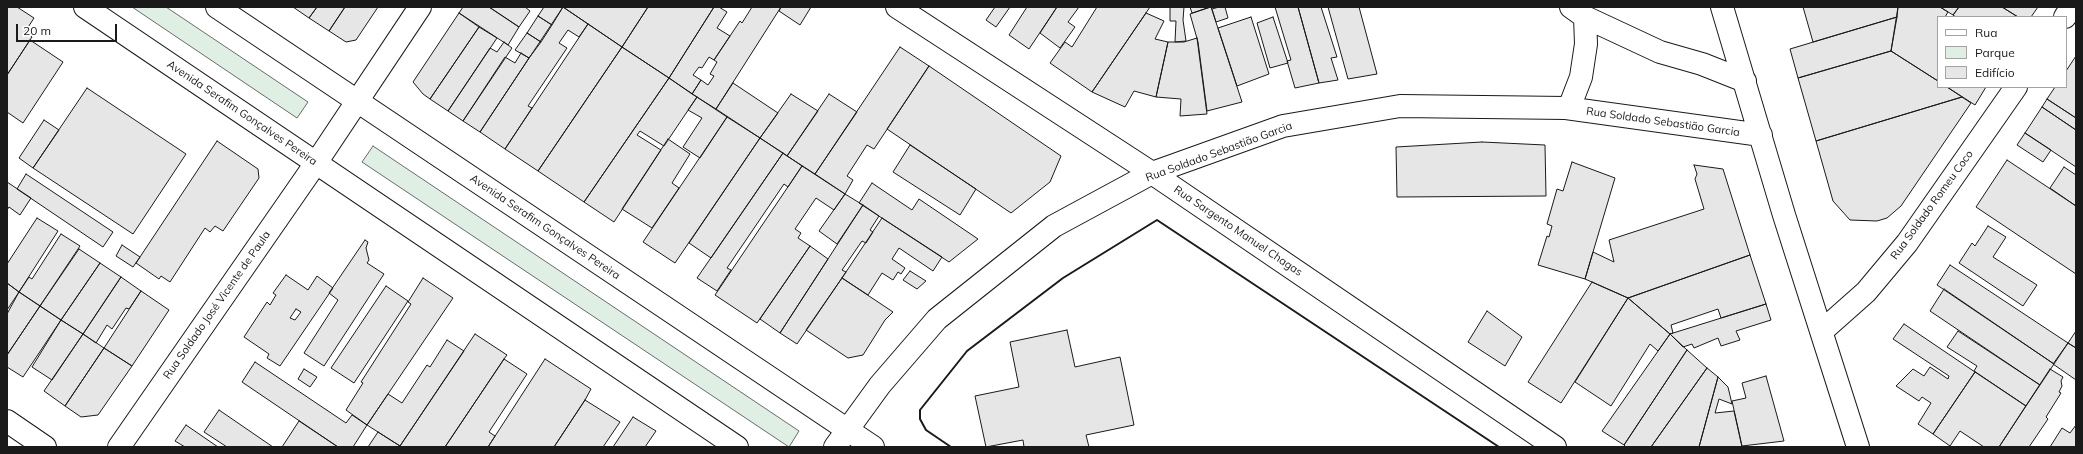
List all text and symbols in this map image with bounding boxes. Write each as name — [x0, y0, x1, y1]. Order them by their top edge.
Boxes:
scale bar — [18, 16, 119, 42]
legend — [1937, 16, 2067, 88]
text: 20 m — [23, 23, 51, 38]
text: Rua — [1975, 25, 1997, 40]
text: Parque — [1975, 45, 2015, 60]
street label: Avenida Serafim Gonçalves Pereira — [164, 58, 320, 168]
text: Edifício — [1975, 65, 2015, 80]
street label: Rua Soldado Sebastião Garcia — [1585, 105, 1741, 139]
street label: Rua Soldado Sebastião Garcia — [1144, 119, 1294, 185]
street label: Rua Soldado Romeu Coco — [1888, 148, 1976, 262]
street label: Avenida Serafim Gonçalves Pereira — [467, 172, 623, 282]
street label: Rua Sargento Manuel Chagas — [1171, 183, 1305, 279]
street label: Rua Soldado José Vicente de Paula — [161, 228, 273, 382]

